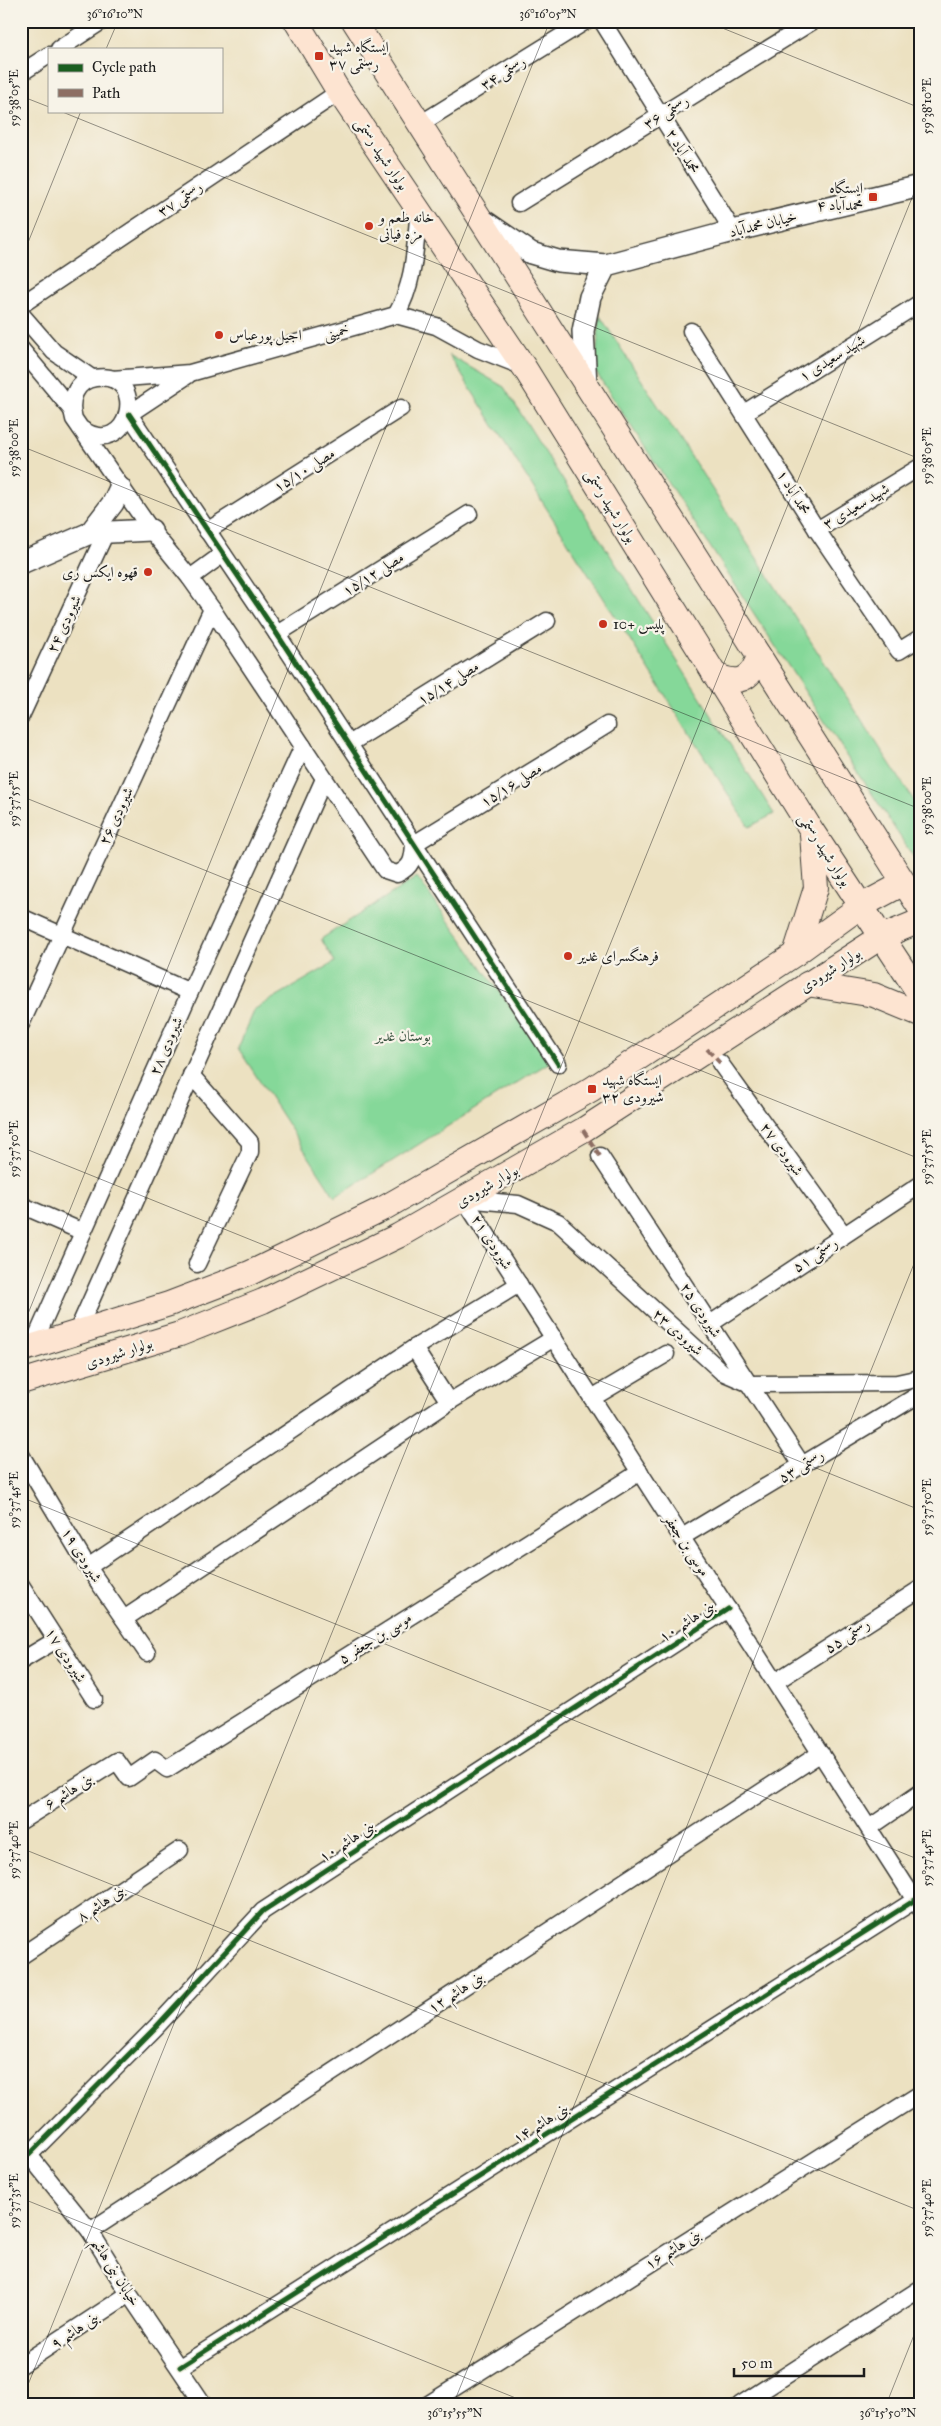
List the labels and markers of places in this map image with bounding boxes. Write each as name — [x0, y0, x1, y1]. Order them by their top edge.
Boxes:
place label: ایستگاه شهید رستمی ۳۷ — [329, 37, 389, 75]
marker: ایستگاه شهید رستمی ۳۷ — [313, 50, 325, 62]
place label: ایستگاه محمدآباد ۴ — [817, 178, 863, 214]
marker: ایستگاه محمدآباد ۴ — [867, 191, 879, 203]
place label: خانه طعم و مزه فیانی — [377, 208, 434, 245]
marker: خانه طعم و مزه فیانی — [363, 220, 375, 232]
place label: اجیل پورعباس — [229, 326, 302, 346]
marker: اجیل پورعباس — [213, 329, 225, 341]
place label: قهوه ایکس ری — [62, 563, 138, 582]
marker: قهوه ایکس ری — [142, 566, 154, 578]
place label: پلیس +10 — [613, 615, 665, 635]
marker: پلیس +10 — [597, 618, 609, 630]
place label: فرهنگسرای غدیر — [576, 946, 659, 966]
marker: فرهنگسرای غدیر — [562, 950, 574, 962]
place label: ایستگاه شهید شیرودی ۳۲ — [602, 1070, 664, 1106]
marker: ایستگاه شهید شیرودی ۳۲ — [586, 1083, 598, 1095]

